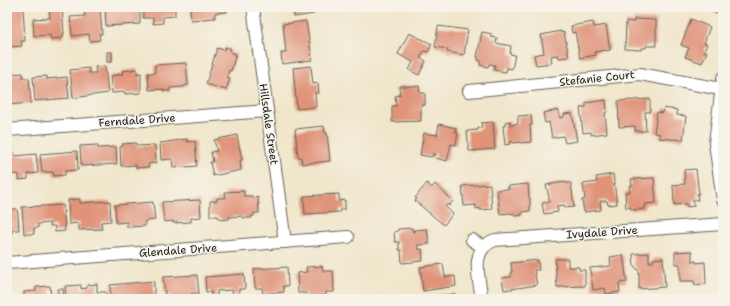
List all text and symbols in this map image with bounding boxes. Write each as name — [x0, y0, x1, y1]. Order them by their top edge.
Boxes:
street label: Stefanie Court — [559, 67, 636, 90]
street label: Hillsdale Street — [255, 82, 282, 166]
street label: Ferndale Drive — [98, 110, 176, 131]
street label: Ivydale Drive — [566, 223, 638, 242]
street label: Glendale Drive — [138, 240, 218, 261]

